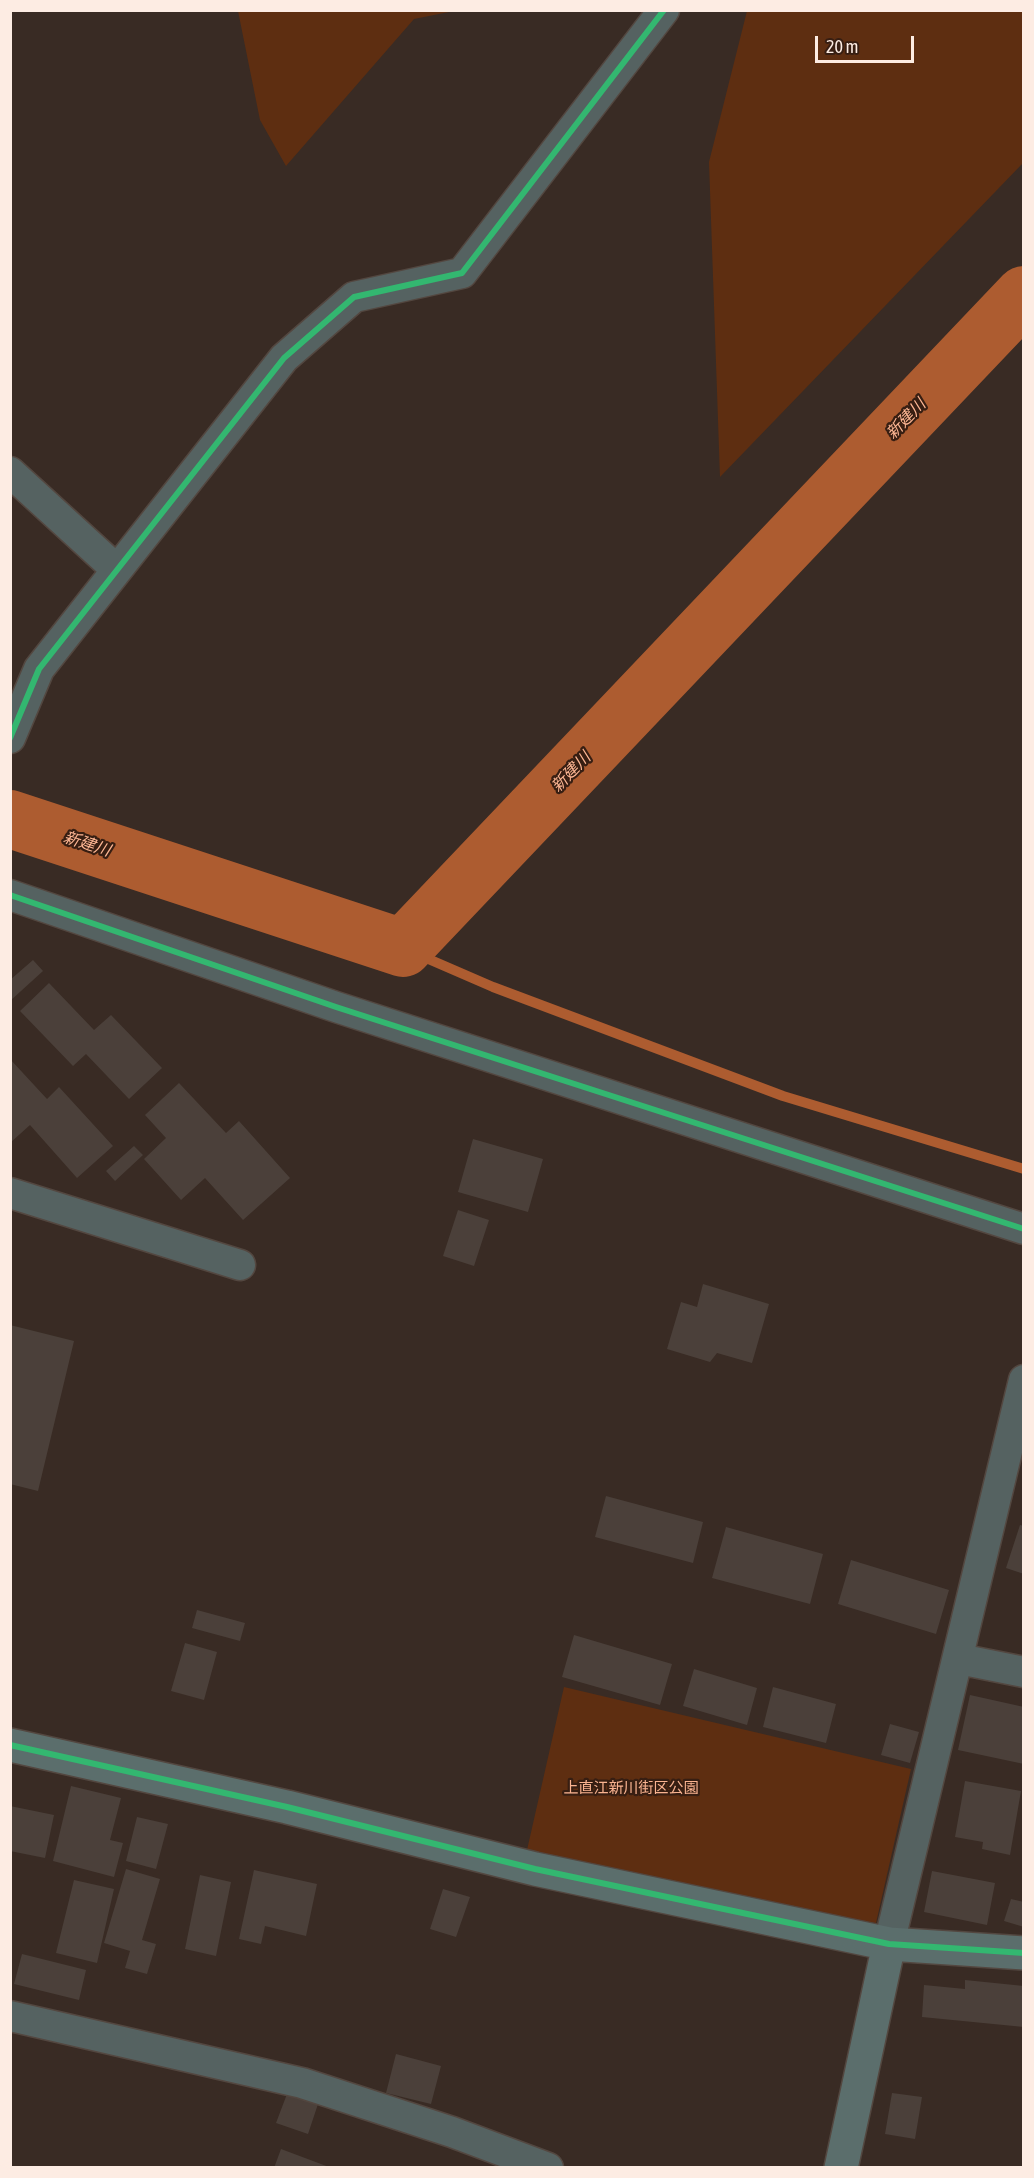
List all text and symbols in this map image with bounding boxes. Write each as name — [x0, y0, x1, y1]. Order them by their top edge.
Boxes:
scale bar — [818, 24, 917, 62]
text: 20 m — [826, 36, 858, 57]
water label: 新建川 — [882, 395, 930, 443]
water label: 新建川 — [547, 748, 595, 796]
water label: 新建川 — [61, 827, 113, 861]
park label: 上直江新川街区公園 — [564, 1779, 698, 1797]

